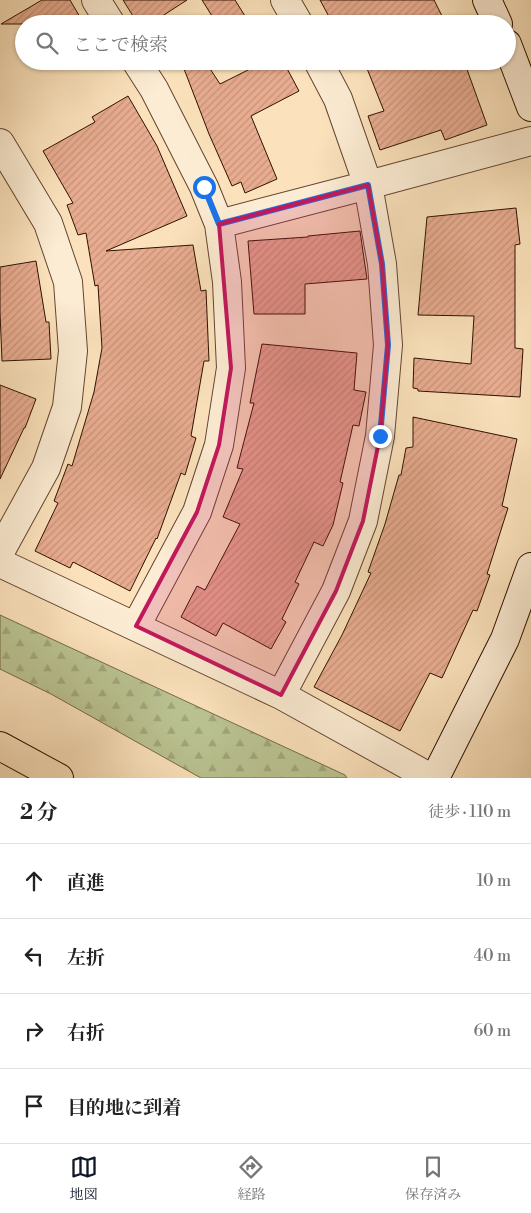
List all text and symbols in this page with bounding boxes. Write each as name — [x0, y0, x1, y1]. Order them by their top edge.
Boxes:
search box — [15, 15, 516, 70]
icon: search — [33, 29, 61, 57]
text: ここで検索 — [73, 33, 168, 57]
route start — [193, 176, 216, 199]
route end — [369, 425, 392, 448]
text: 2 分 — [20, 800, 58, 826]
text: 徒歩 · 110 m — [428, 802, 511, 822]
icon: ahead — [20, 867, 48, 895]
text: 直進 — [67, 871, 105, 895]
text: 10 m — [477, 871, 511, 891]
icon: left — [20, 942, 48, 970]
text: 左折 — [67, 946, 105, 970]
text: 40 m — [474, 946, 511, 966]
icon: right — [20, 1017, 48, 1045]
text: 右折 — [67, 1021, 105, 1045]
text: 60 m — [473, 1021, 511, 1041]
icon: arrive — [20, 1092, 48, 1120]
text: 目的地に到着 — [67, 1096, 181, 1120]
tab: 地図 — [70, 1153, 98, 1204]
tab: 経路 — [237, 1153, 265, 1204]
tab: 保存済み — [405, 1153, 461, 1204]

